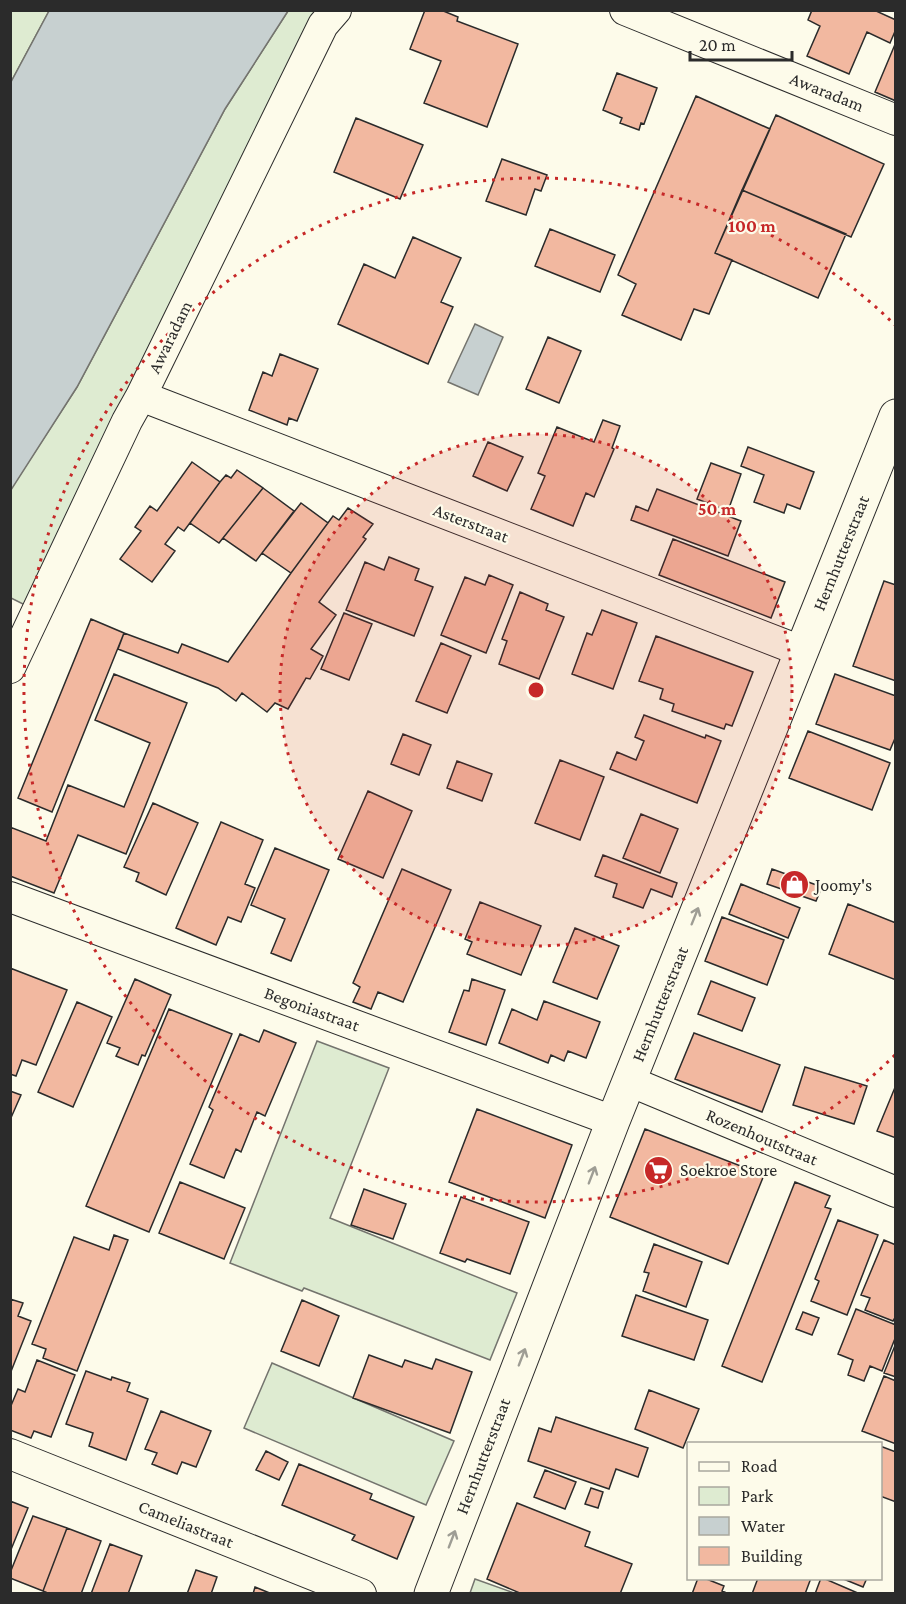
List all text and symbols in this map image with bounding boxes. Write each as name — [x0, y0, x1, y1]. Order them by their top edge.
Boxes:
scale bar — [690, 24, 792, 62]
text: 20 m — [699, 35, 736, 55]
street label: Awaradam — [787, 68, 867, 116]
text: 100 m — [728, 216, 776, 236]
street label: Awaradam — [144, 297, 196, 376]
street label: Hernhutterstraat — [809, 491, 874, 614]
text: 50 m — [698, 499, 737, 519]
street label: Asterstraat — [431, 500, 512, 547]
centre of rings — [526, 680, 546, 700]
shop icon: Joomy's — [778, 869, 810, 901]
place label: Joomy's — [813, 875, 872, 895]
one-way arrow — [690, 907, 701, 926]
street label: Hernhutterstraat — [628, 942, 693, 1065]
street label: Begoniastraat — [262, 983, 363, 1036]
street label: Rozenhoutstraat — [703, 1104, 822, 1170]
supermarket icon: Soekroe Store — [643, 1154, 675, 1186]
place label: Soekroe Store — [680, 1160, 777, 1180]
one-way arrow — [587, 1166, 598, 1185]
one-way arrow — [517, 1348, 528, 1367]
street label: Hernhutterstraat — [452, 1394, 515, 1517]
legend — [687, 1442, 882, 1580]
text: Road — [741, 1456, 778, 1476]
text: Park — [741, 1486, 773, 1506]
street label: Cameliastraat — [136, 1496, 237, 1553]
text: Water — [741, 1516, 786, 1536]
one-way arrow — [447, 1530, 458, 1549]
text: Building — [741, 1546, 803, 1566]

